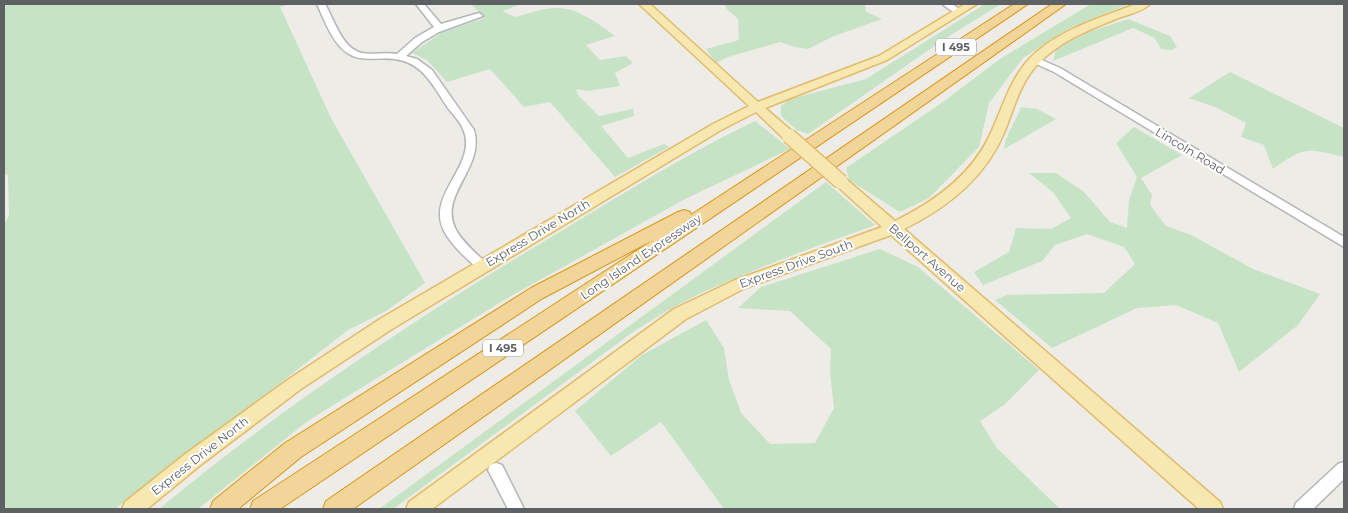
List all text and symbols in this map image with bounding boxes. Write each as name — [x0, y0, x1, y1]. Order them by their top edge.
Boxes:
road number: I 495 — [936, 38, 976, 56]
street label: Lincoln Road — [1153, 124, 1228, 177]
street label: Express Drive North — [483, 195, 593, 270]
street label: Long Island Expressway — [577, 210, 704, 303]
street label: Bellport Avenue — [886, 220, 969, 295]
street label: Express Drive South — [737, 236, 855, 291]
road number: I 495 — [483, 339, 523, 356]
street label: Express Drive North — [148, 413, 251, 498]

